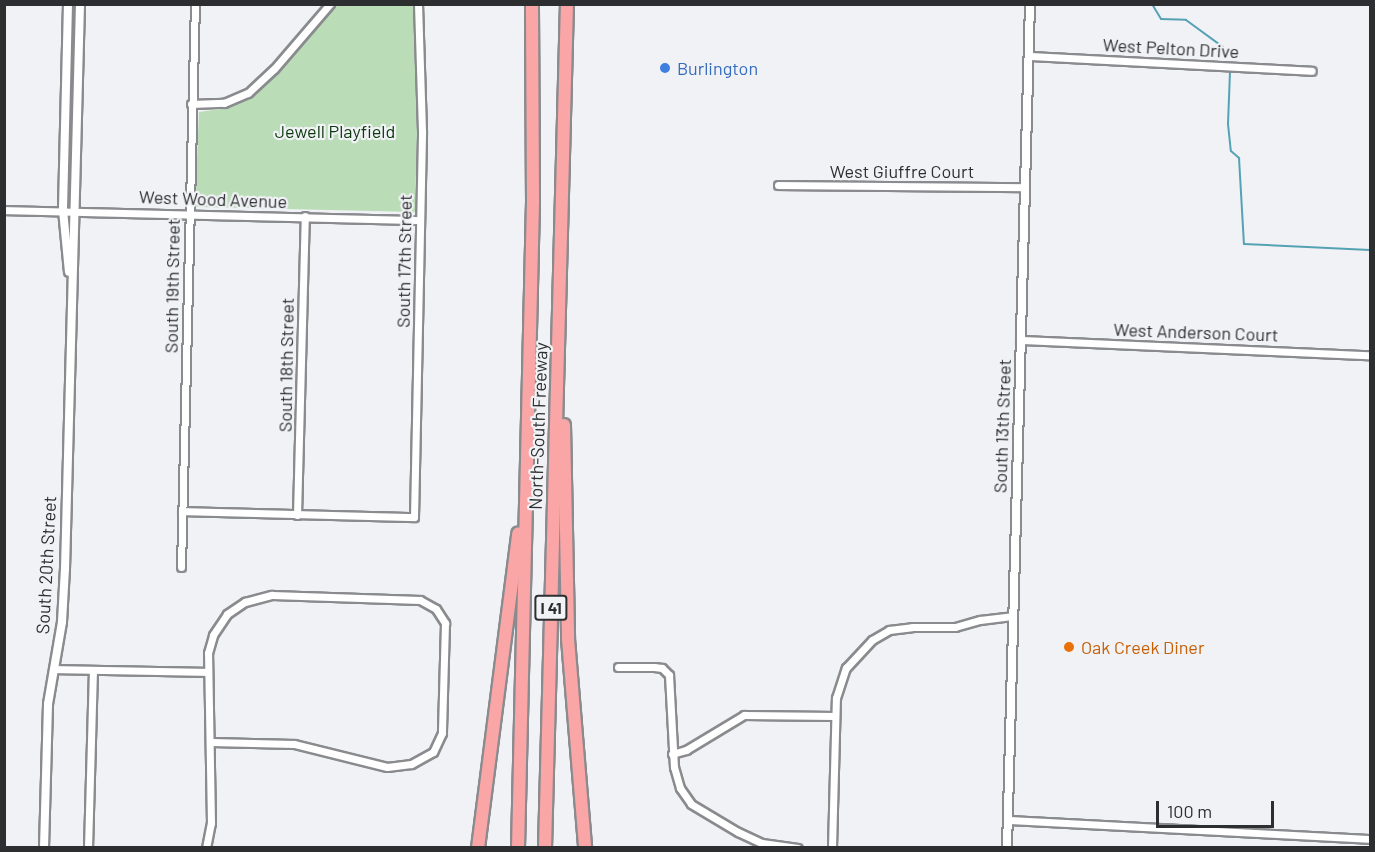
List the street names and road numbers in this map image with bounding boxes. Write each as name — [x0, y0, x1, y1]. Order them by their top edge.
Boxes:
street label: West Pelton Drive — [1102, 34, 1240, 62]
street label: West Giuffre Court — [830, 160, 974, 182]
street label: West Wood Avenue — [139, 186, 287, 212]
street label: South 17th Street — [392, 194, 416, 328]
street label: South 19th Street — [160, 219, 184, 353]
street label: South 18th Street — [274, 298, 298, 432]
street label: West Anderson Court — [1113, 318, 1279, 346]
street label: North-South Freeway — [524, 342, 552, 510]
street label: South 13th Street — [989, 358, 1015, 494]
street label: South 20th Street — [32, 495, 60, 635]
road number: I 41 — [533, 595, 569, 621]

